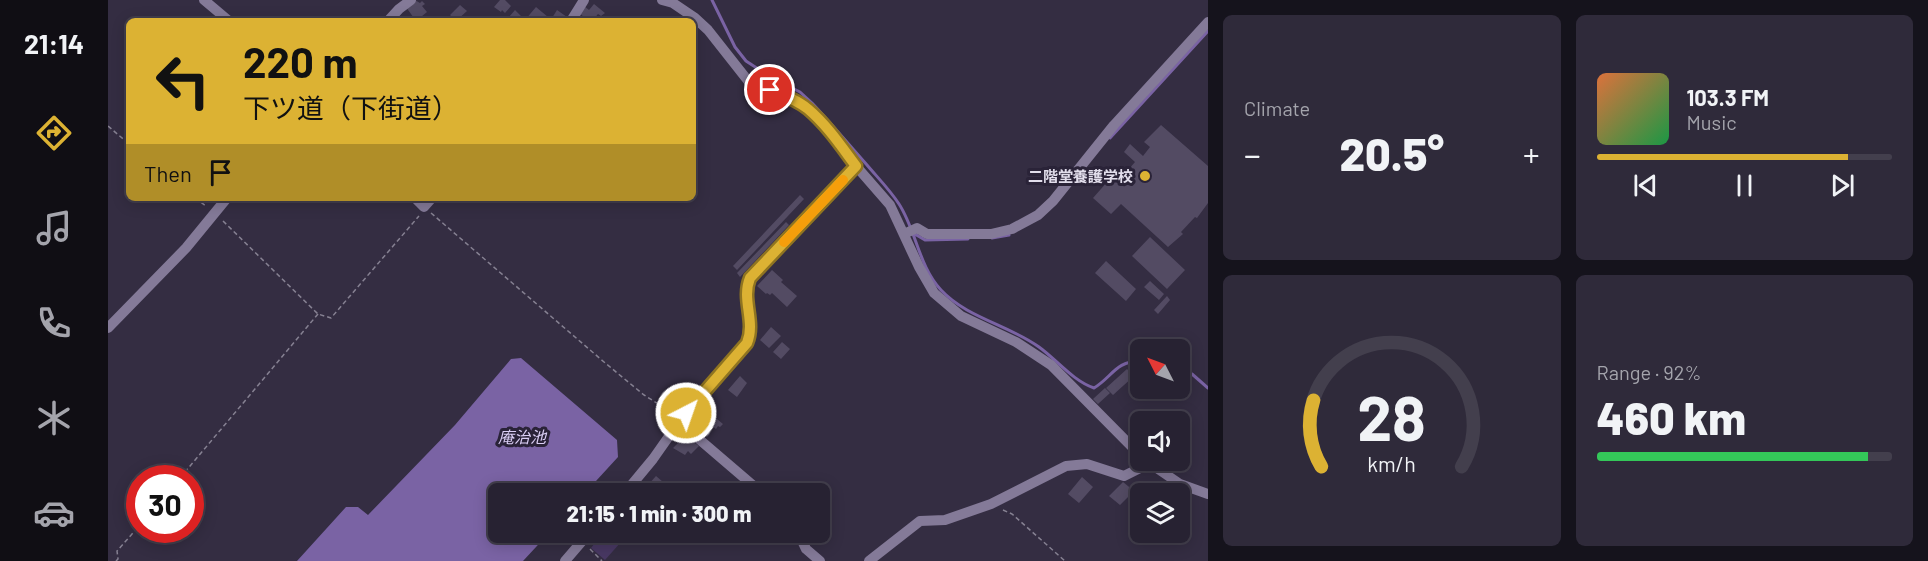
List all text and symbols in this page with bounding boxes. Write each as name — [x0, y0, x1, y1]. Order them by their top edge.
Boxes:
text: 21:14 — [24, 27, 84, 59]
text: 220 m — [243, 36, 357, 86]
icon: left — [144, 42, 222, 120]
pin — [744, 64, 795, 115]
icon: arrive — [753, 73, 786, 106]
text: 103.3 FM — [1687, 84, 1769, 110]
text: 下ツ道（下街道） — [243, 91, 459, 123]
text: Climate — [1244, 96, 1310, 120]
text: Music — [1687, 110, 1737, 134]
icon: directions — [33, 112, 75, 154]
text: 20.5° — [1339, 126, 1444, 180]
text: − — [1244, 134, 1261, 174]
text: + — [1523, 134, 1540, 174]
icon: arrive — [204, 156, 237, 189]
text: Then — [144, 160, 192, 186]
place label: 二階堂養護学校 — [1028, 167, 1133, 185]
marker: 二階堂養護学校 — [1138, 169, 1152, 183]
icon: previous — [1629, 169, 1662, 202]
icon: pause — [1728, 169, 1761, 202]
icon: next — [1826, 169, 1859, 202]
icon: music — [33, 207, 75, 249]
icon: phone — [33, 302, 75, 344]
north arrow — [1130, 339, 1190, 399]
map controls — [1130, 339, 1190, 543]
text: Range · 92% — [1597, 360, 1701, 384]
text: 28 — [1357, 379, 1426, 453]
position arrow — [654, 381, 718, 445]
text: 460 km — [1597, 390, 1746, 444]
icon: climate — [33, 397, 75, 439]
button: sound — [1130, 411, 1190, 471]
water label: 庵治池 — [498, 427, 548, 446]
text: km/h — [1367, 452, 1416, 477]
speed limit sign: 30 — [126, 465, 204, 543]
button: layers — [1130, 483, 1190, 543]
icon: car — [33, 492, 75, 534]
text: 21:15 · 1 min · 300 m — [566, 500, 752, 526]

